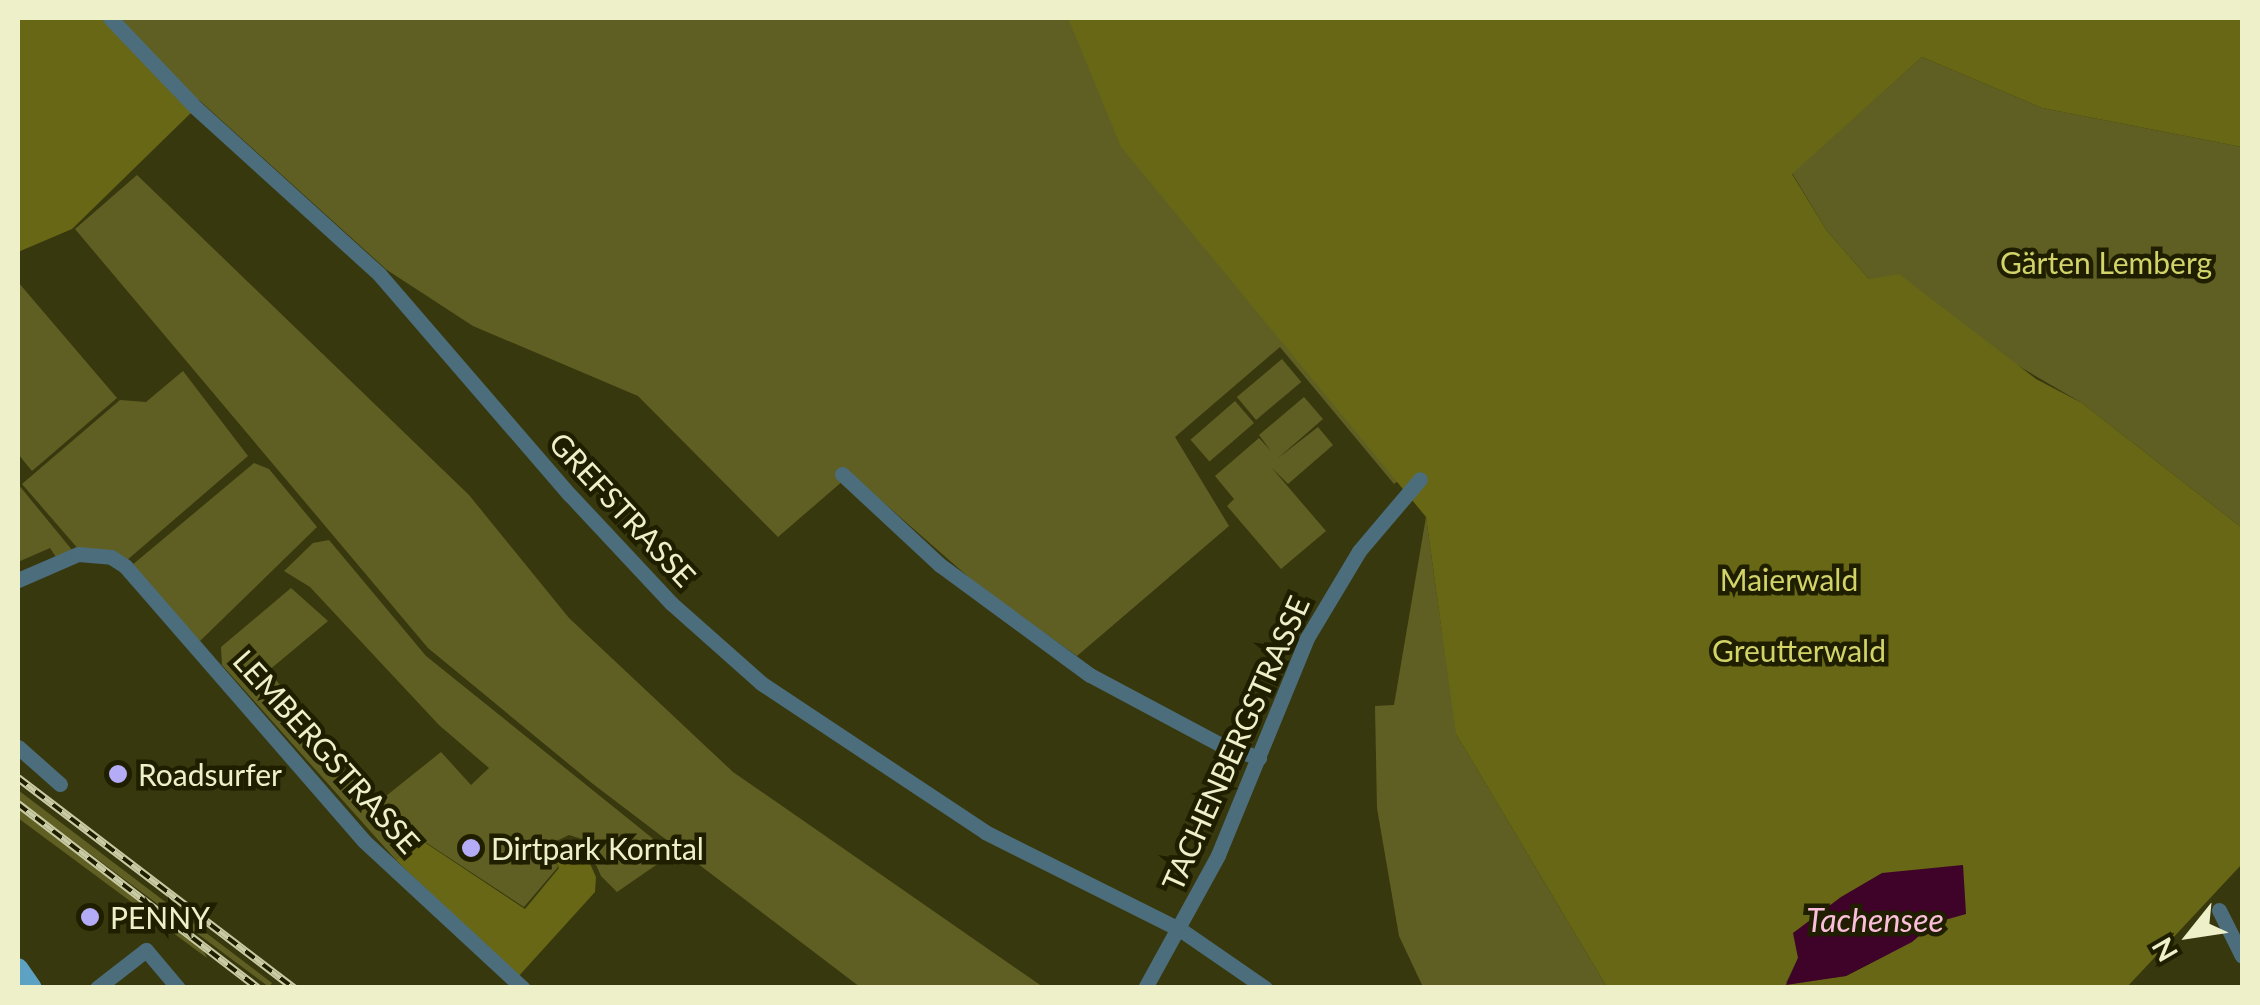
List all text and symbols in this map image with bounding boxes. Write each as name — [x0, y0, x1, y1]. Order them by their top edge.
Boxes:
park label: Gärten Lemberg — [2000, 244, 2212, 280]
street label: GREFSTRASSE — [542, 425, 704, 593]
park label: Maierwald — [1720, 561, 1858, 597]
street label: TACHENBERGSTRASSE — [1154, 590, 1316, 896]
park label: Greutterwald — [1712, 632, 1886, 668]
street label: LEMBERGSTRASSE — [226, 642, 428, 860]
place label: Roadsurfer — [138, 756, 282, 792]
marker: Roadsurfer — [107, 763, 129, 785]
place label: Dirtpark Korntal — [491, 830, 704, 866]
marker: Dirtpark Korntal — [460, 837, 482, 859]
north arrow — [2140, 885, 2240, 985]
place label: PENNY — [110, 899, 210, 935]
water label: Tachensee — [1806, 901, 1944, 939]
marker: PENNY — [79, 906, 101, 928]
text: N — [2144, 932, 2184, 968]

